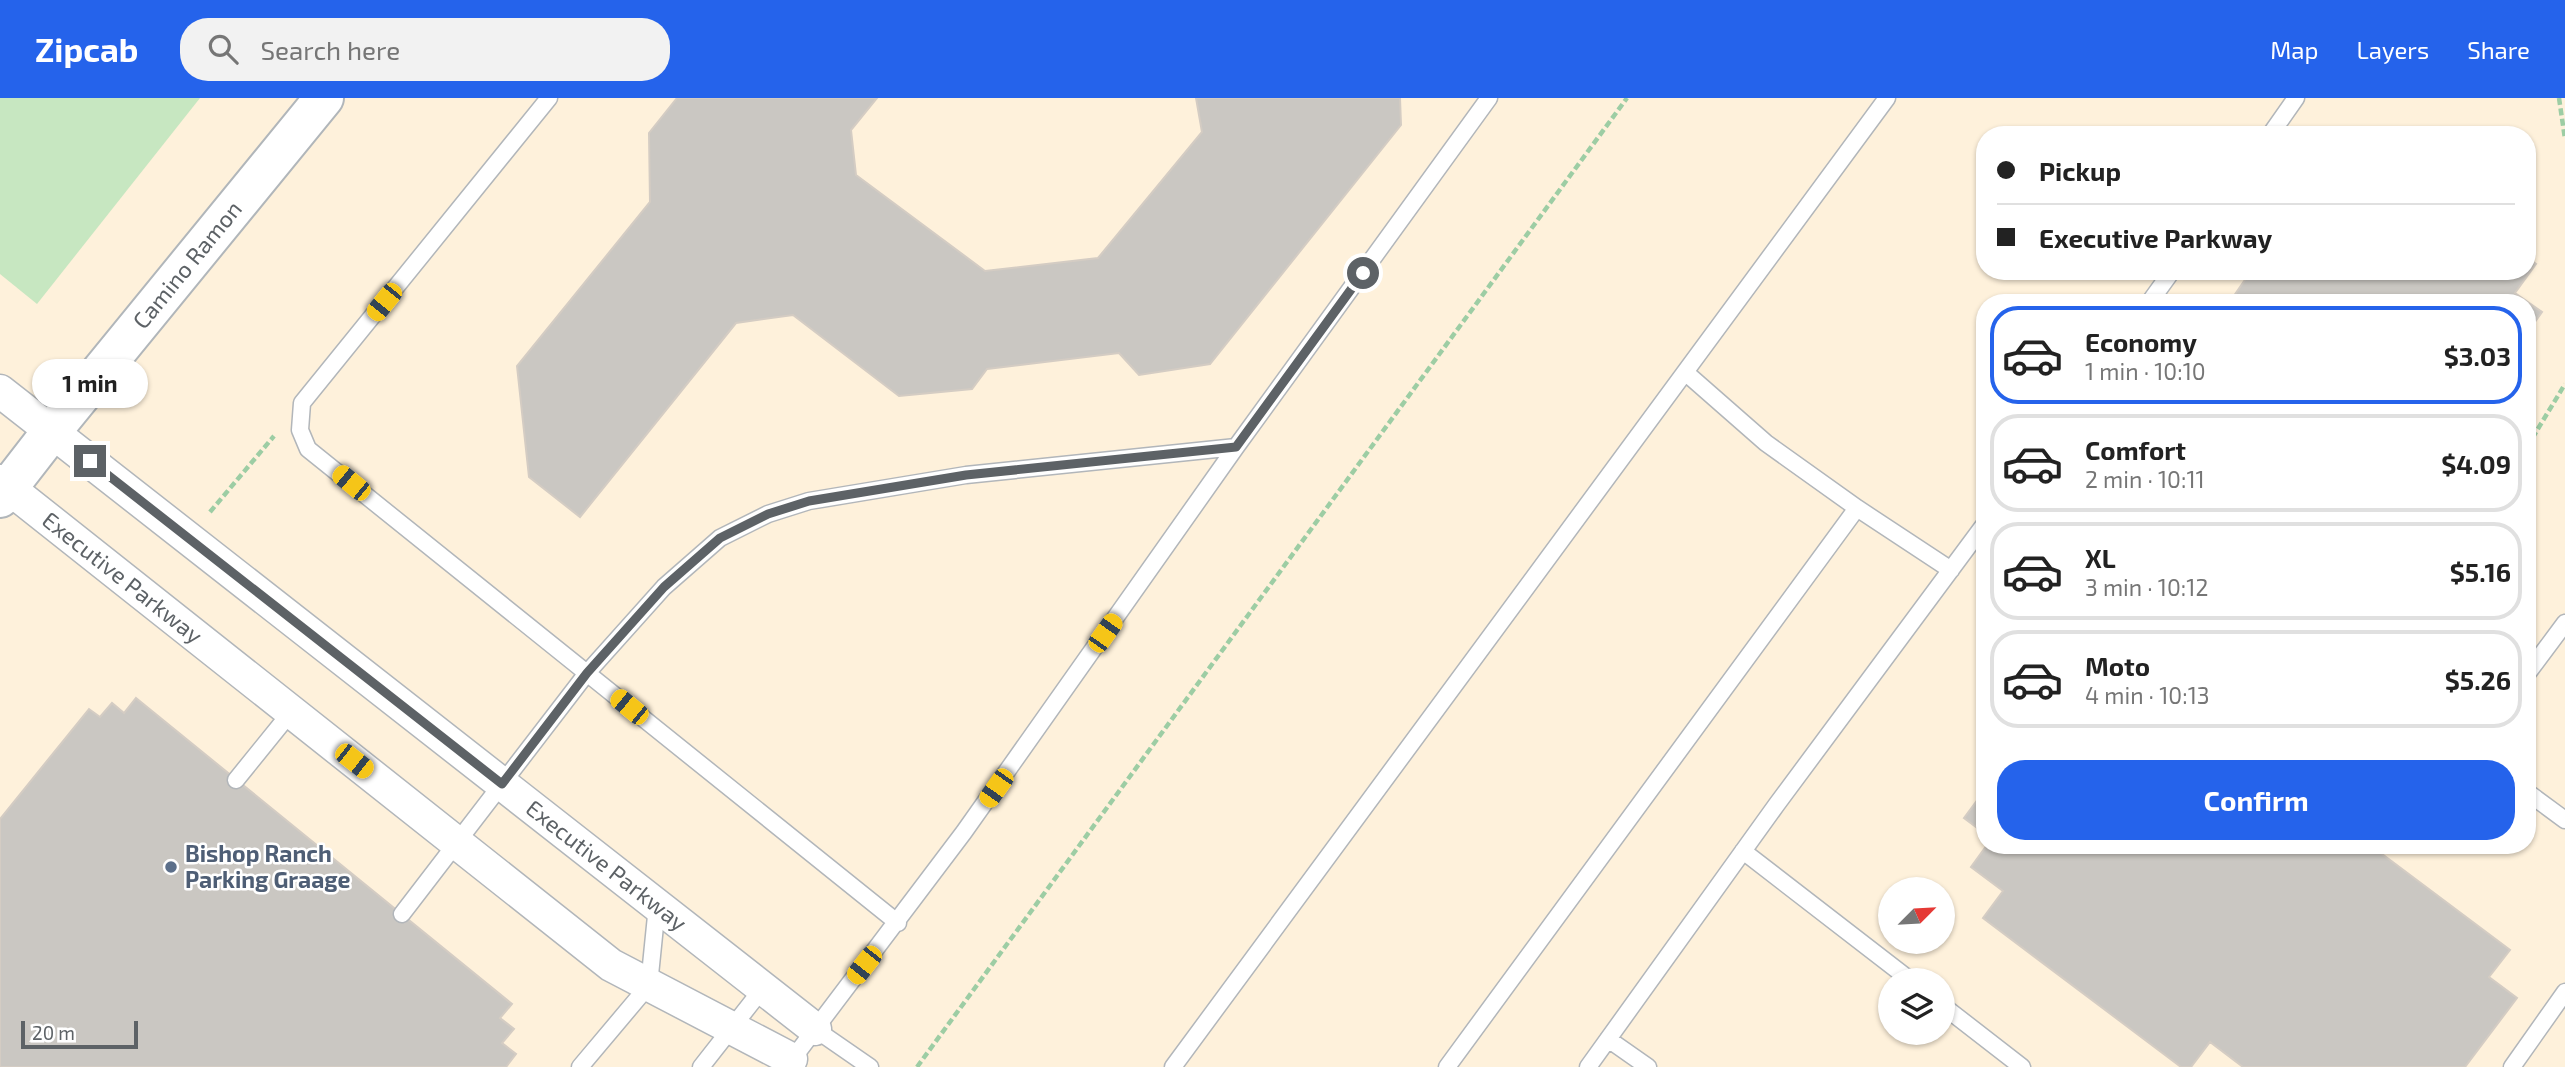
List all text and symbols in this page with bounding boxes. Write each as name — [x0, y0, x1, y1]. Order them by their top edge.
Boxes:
search box — [180, 18, 670, 81]
text: Zipcab — [35, 29, 138, 69]
icon: search — [204, 30, 242, 68]
text: Search here — [260, 34, 400, 65]
text: Map — [2270, 35, 2318, 64]
text: Layers — [2356, 35, 2429, 64]
text: Share — [2467, 35, 2530, 64]
text: Pickup — [2039, 155, 2121, 186]
street label: Camino Ramon — [126, 195, 247, 334]
text: Executive Parkway — [2039, 222, 2272, 253]
route start — [1347, 257, 1379, 289]
car — [363, 279, 406, 325]
icon: car — [2001, 324, 2064, 387]
text: Economy — [2085, 326, 2197, 357]
text: $3.03 — [2444, 340, 2511, 371]
text: 1 min · 10:10 — [2085, 357, 2206, 385]
callout: 1 min — [32, 360, 148, 408]
text: 1 min — [62, 369, 118, 397]
icon: car — [2001, 432, 2064, 495]
text: Comfort — [2085, 434, 2186, 465]
route end — [74, 445, 106, 477]
text: $4.09 — [2441, 448, 2511, 479]
car — [329, 462, 374, 504]
text: 2 min · 10:11 — [2085, 465, 2205, 493]
street label: Executive Parkway — [37, 505, 209, 649]
icon: car — [2001, 540, 2064, 603]
text: XL — [2085, 542, 2116, 573]
text: $5.16 — [2450, 556, 2511, 587]
text: 3 min · 10:12 — [2085, 573, 2208, 601]
car — [1085, 610, 1126, 656]
icon: car — [2001, 648, 2064, 711]
text: Moto — [2085, 650, 2150, 681]
text: $5.26 — [2445, 664, 2511, 695]
text: 4 min · 10:13 — [2085, 681, 2210, 709]
car — [607, 686, 652, 728]
car — [331, 740, 378, 782]
button: Confirm — [1997, 760, 2515, 840]
car — [976, 765, 1017, 811]
street label: Executive Parkway — [521, 793, 693, 936]
place label: Bishop Ranch Parking Graage — [185, 839, 351, 893]
marker: Bishop Ranch Parking Graage — [163, 859, 179, 875]
north arrow — [1878, 877, 1955, 954]
map controls — [1878, 877, 1955, 1045]
car — [843, 942, 886, 988]
button: layers — [1878, 968, 1955, 1045]
scale bar — [21, 1018, 138, 1050]
text: 20 m — [32, 1021, 75, 1044]

